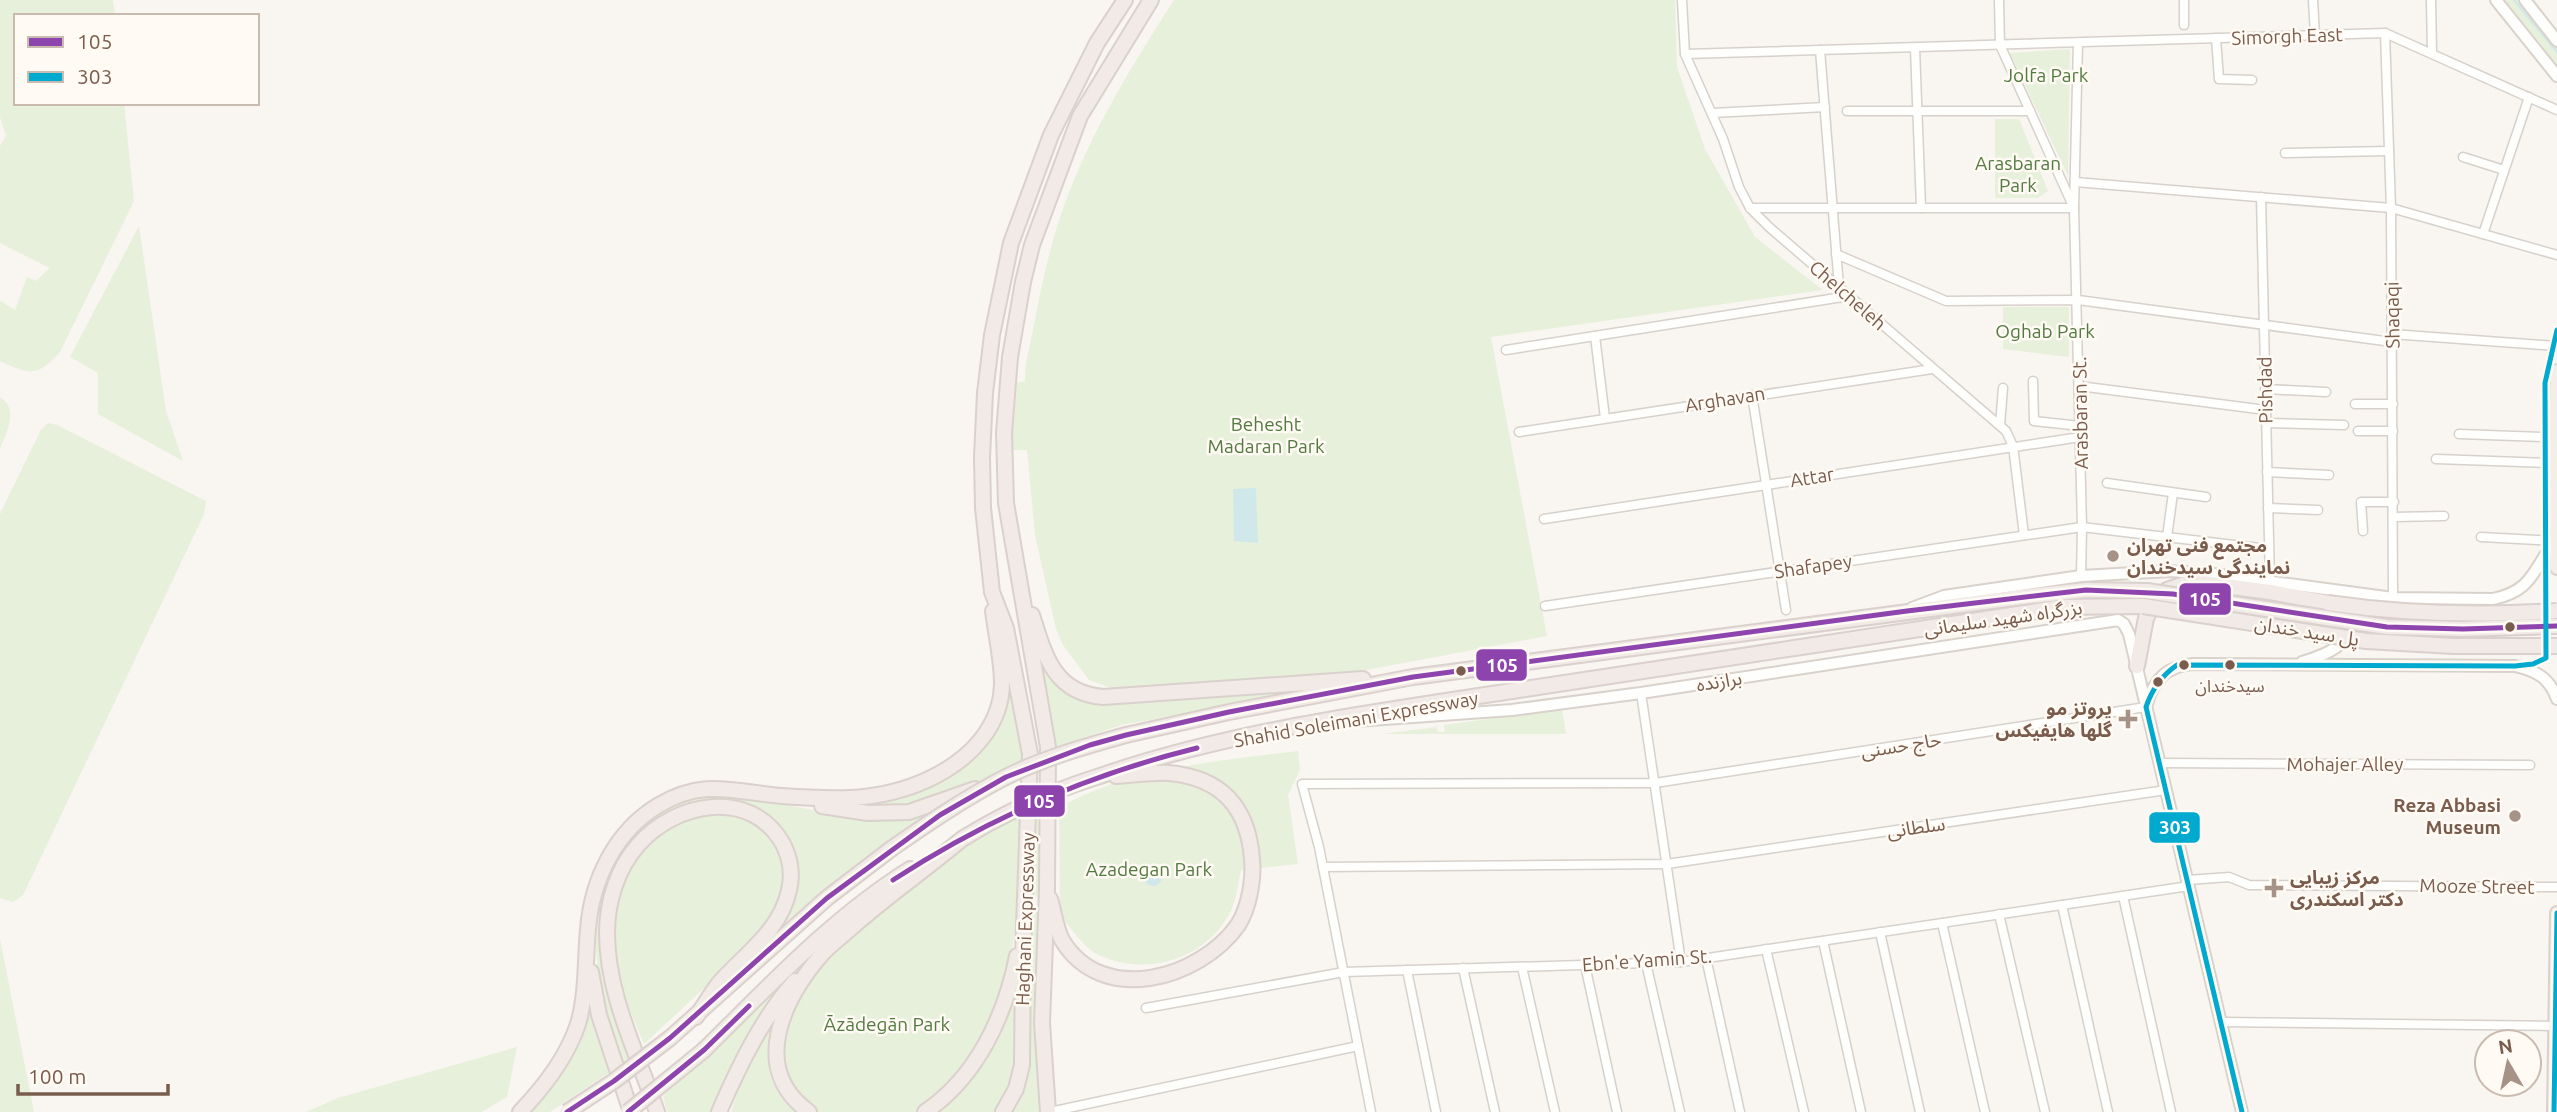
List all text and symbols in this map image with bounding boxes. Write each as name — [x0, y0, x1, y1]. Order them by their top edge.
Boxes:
legend — [14, 14, 259, 105]
street label: Simorgh East — [2231, 23, 2344, 49]
text: 105 — [77, 29, 113, 53]
text: 303 — [77, 64, 113, 88]
park label: Jolfa Park — [2004, 64, 2089, 86]
park label: Arasbaran Park — [1975, 152, 2061, 196]
street label: Chelcheleh — [1805, 256, 1891, 334]
street label: Shaqaqi — [2380, 281, 2404, 349]
park label: Oghab Park — [1995, 320, 2095, 342]
street label: Arasbaran St. — [2068, 356, 2092, 470]
street label: Pishdad — [2253, 356, 2277, 424]
street label: Arghavan — [1683, 382, 1767, 416]
park label: Behesht Madaran Park — [1207, 413, 1325, 457]
street label: Attar — [1788, 463, 1836, 491]
place label: مجتمع فنی تهران نمایندگی سیدخندان — [2127, 534, 2290, 578]
marker: مجتمع فنی تهران نمایندگی سیدخندان — [2105, 548, 2121, 564]
street label: Shafapey — [1773, 550, 1853, 582]
line badge: 105 — [2178, 582, 2232, 616]
text: 105 — [2189, 588, 2221, 610]
street label: بزرگراه شهید سلیمانی — [1922, 596, 2084, 641]
street label: پل سید خندان — [2253, 612, 2361, 652]
unlabelled marker — [2503, 620, 2517, 634]
line badge: 105 — [1475, 648, 1528, 682]
text: 105 — [1486, 654, 1518, 676]
unlabelled marker — [2177, 658, 2191, 672]
marker: سیدخندان — [2223, 658, 2237, 672]
unlabelled marker — [1454, 664, 1468, 678]
street label: برازنده — [1695, 667, 1744, 696]
unlabelled marker — [2151, 675, 2165, 689]
place label: سیدخندان — [2195, 676, 2265, 697]
street label: Shahid Soleimani Expressway — [1232, 687, 1480, 751]
place label: پروتز مو گلها هایفیکس — [1996, 697, 2112, 741]
marker: پروتز مو گلها هایفیکس — [2118, 709, 2138, 729]
street label: حاج حسنی — [1859, 728, 1943, 765]
street label: Mohajer Alley — [2287, 753, 2403, 775]
line badge: 105 — [1013, 784, 1066, 818]
text: 105 — [1023, 790, 1055, 812]
place label: Reza Abbasi Museum — [2393, 794, 2501, 838]
marker: Reza Abbasi Museum — [2507, 808, 2523, 824]
line badge: 303 — [2148, 811, 2201, 844]
street label: سلطانی — [1885, 812, 1947, 843]
text: 303 — [2159, 816, 2191, 838]
street label: Haghani Expressway — [1011, 832, 1039, 1006]
park label: Azadegan Park — [1086, 858, 1213, 880]
place label: مرکز زیبایی دکتر اسکندری — [2290, 866, 2404, 911]
street label: Mooze Street — [2419, 874, 2535, 898]
marker: مرکز زیبایی دکتر اسکندری — [2264, 878, 2284, 898]
street label: Ebn'e Yamin St. — [1581, 944, 1713, 976]
park label: Āzādegān Park — [824, 1013, 951, 1035]
north arrow — [2473, 1028, 2543, 1098]
text: N — [2497, 1034, 2514, 1058]
scale bar — [18, 1052, 168, 1096]
text: 100 m — [28, 1064, 86, 1088]

